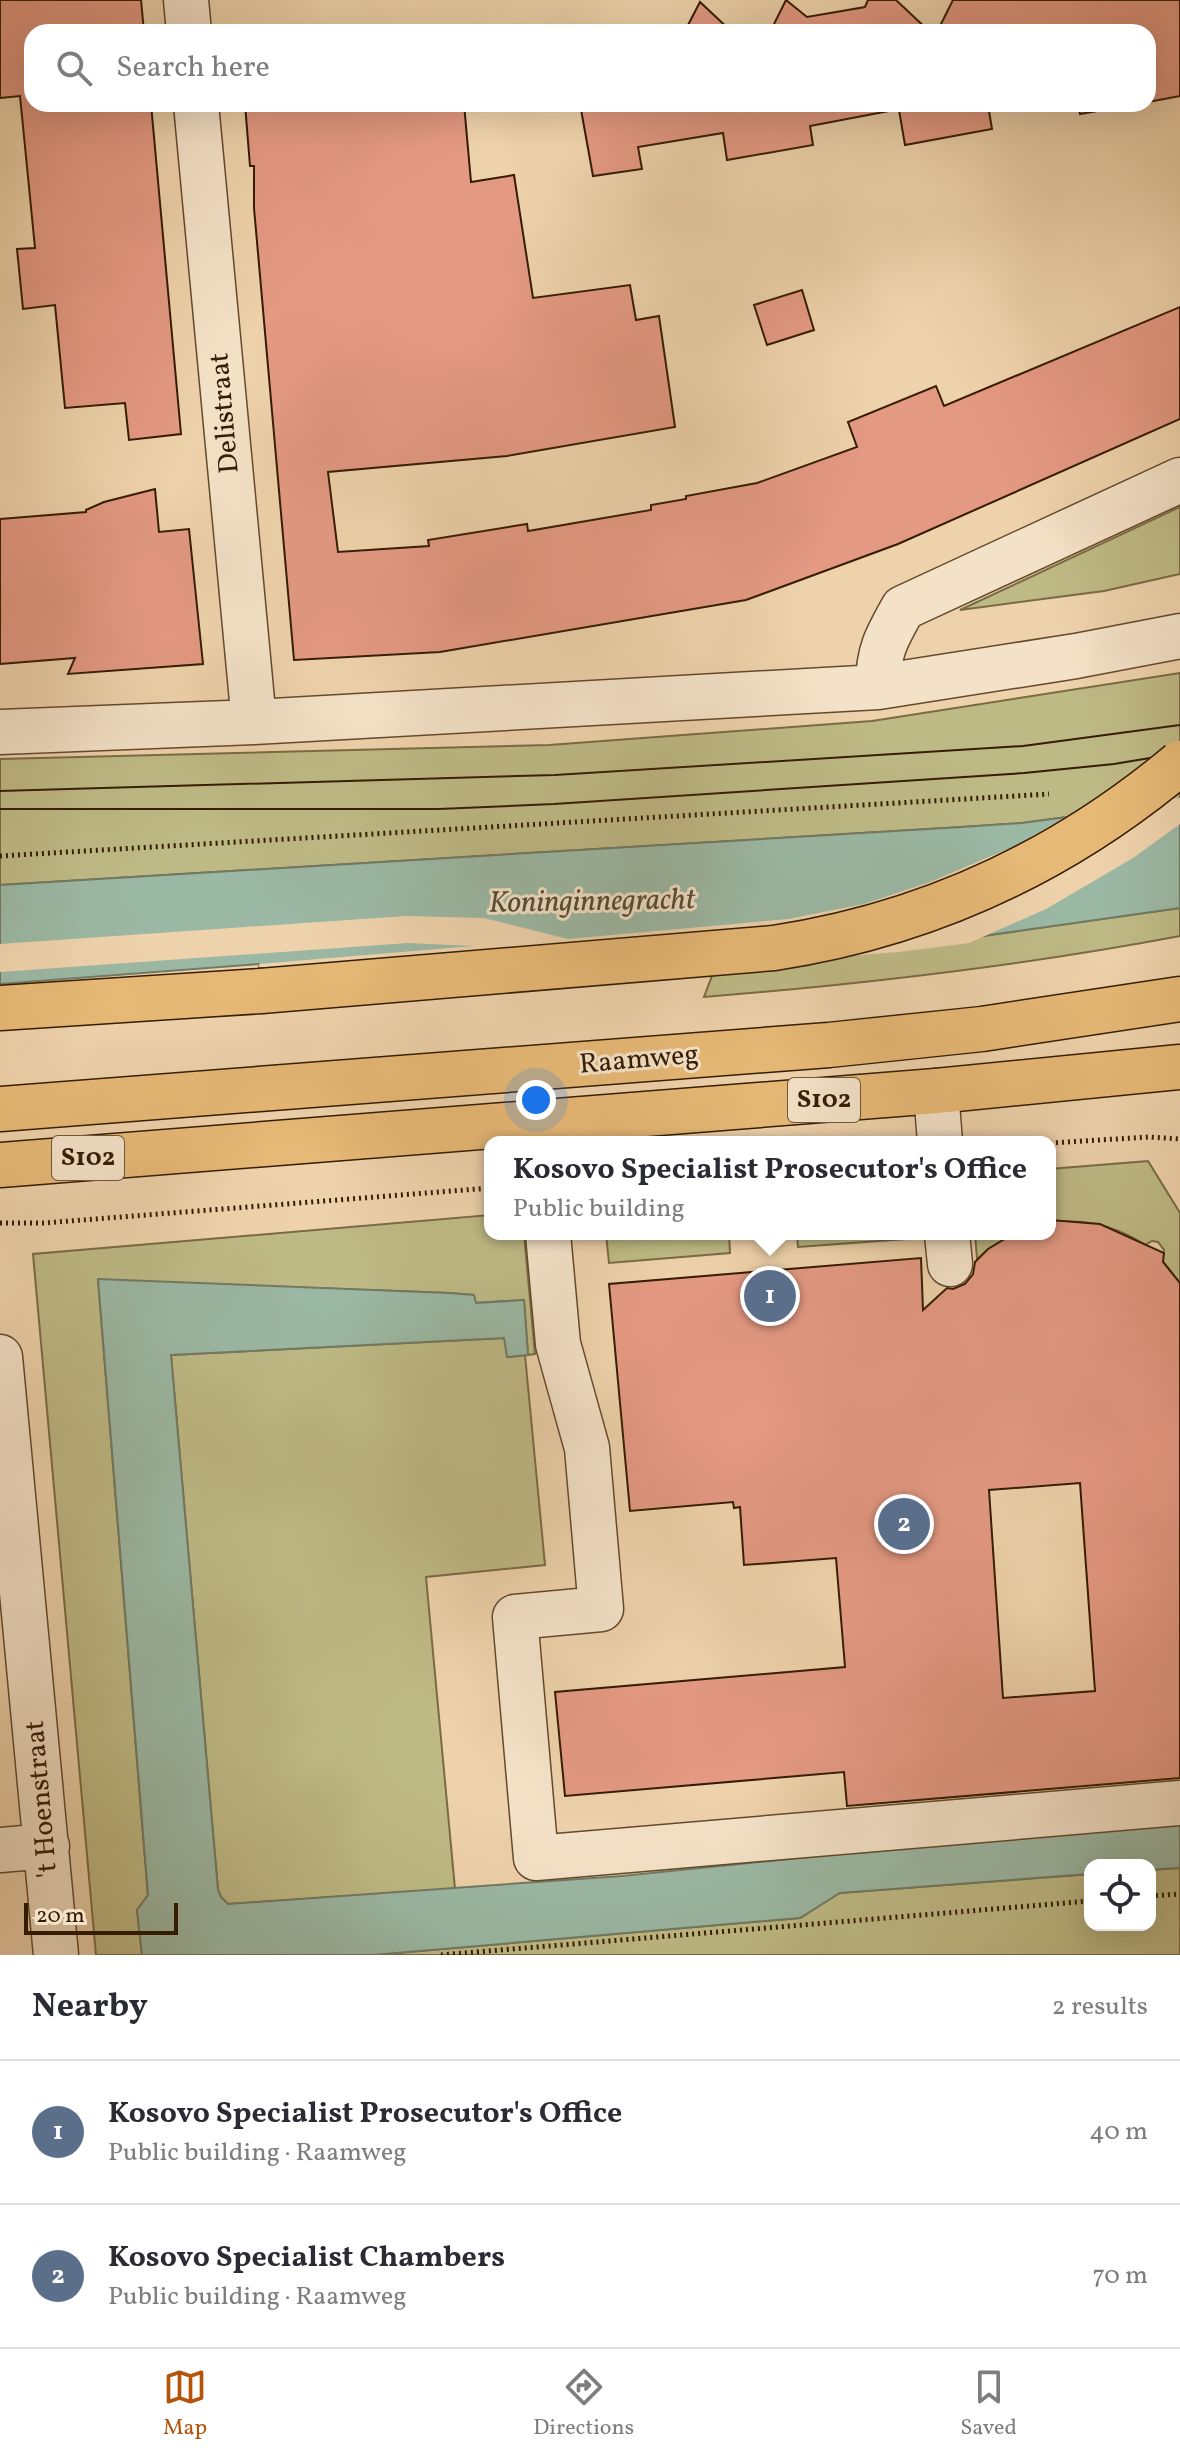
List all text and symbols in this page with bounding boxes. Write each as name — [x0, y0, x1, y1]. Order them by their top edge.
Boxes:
search box — [24, 24, 1156, 112]
icon: search — [52, 46, 96, 90]
text: Search here — [116, 47, 270, 89]
street label: Delistraat — [200, 351, 250, 475]
water label: Koninginnegracht — [488, 879, 697, 925]
street label: Raamweg — [578, 1035, 700, 1085]
road number: S102 — [788, 1078, 860, 1122]
your location — [516, 1080, 556, 1120]
road number: S102 — [52, 1136, 124, 1180]
popup — [484, 1136, 1056, 1240]
text: Kosovo Specialist Prosecutor's Office — [513, 1149, 1027, 1191]
text: Public building — [513, 1191, 685, 1227]
pin: 1 — [744, 1266, 796, 1326]
pin: 2 — [878, 1494, 930, 1554]
street label: 't Hoenstraat — [16, 1719, 68, 1879]
map controls — [1084, 1859, 1156, 1931]
button: locate — [1084, 1859, 1156, 1931]
scale bar — [24, 1899, 178, 1935]
text: 20 m — [36, 1901, 85, 1932]
text: Nearby — [32, 1984, 148, 2031]
text: 2 results — [1052, 1989, 1148, 2025]
text: Kosovo Specialist Prosecutor's Office — [108, 2093, 622, 2135]
text: 1 — [53, 2114, 63, 2150]
text: 40 m — [1089, 2114, 1148, 2150]
text: Public building · Raamweg — [108, 2135, 407, 2171]
text: Kosovo Specialist Chambers — [108, 2237, 505, 2279]
text: 2 — [51, 2258, 65, 2294]
text: 70 m — [1093, 2258, 1148, 2294]
text: Public building · Raamweg — [108, 2279, 407, 2315]
tab: Map — [163, 2365, 207, 2444]
tab: Directions — [533, 2365, 634, 2444]
tab: Saved — [960, 2365, 1017, 2444]

